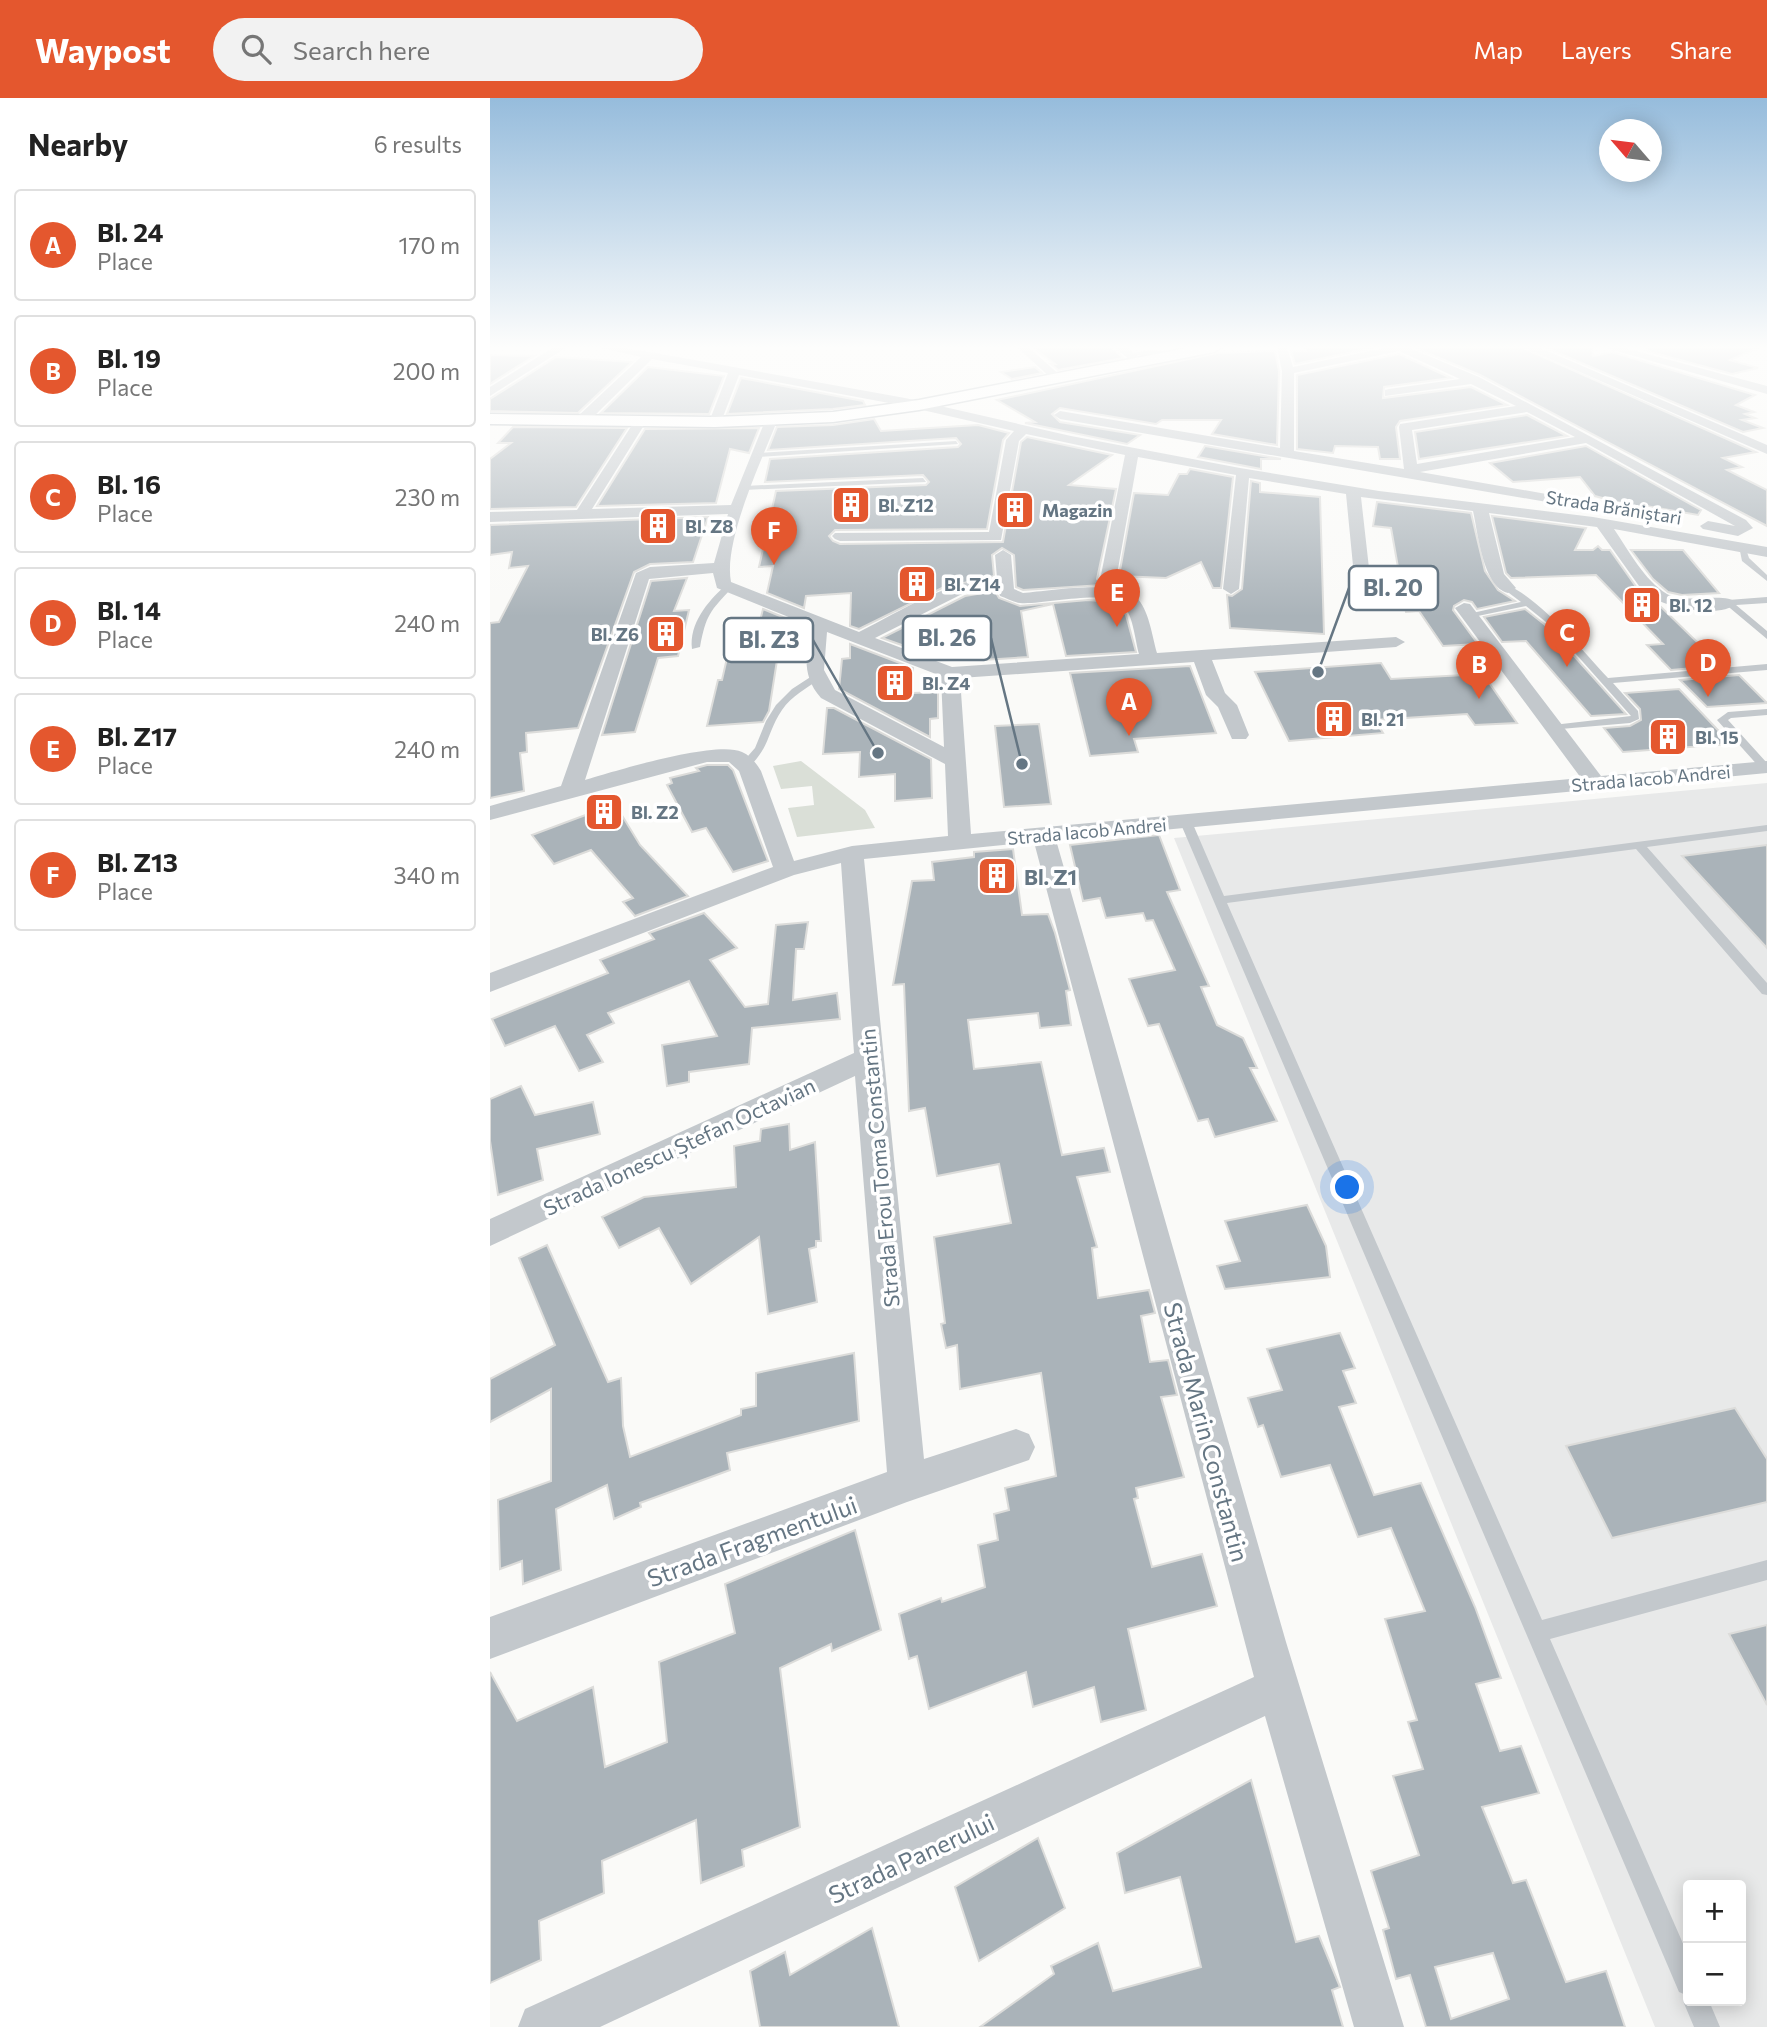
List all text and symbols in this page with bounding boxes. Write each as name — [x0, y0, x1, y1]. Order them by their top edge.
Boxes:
search box — [213, 18, 703, 81]
text: Waypost — [35, 29, 171, 70]
icon: search — [237, 30, 275, 68]
text: Search here — [293, 34, 430, 65]
text: Map — [1474, 35, 1523, 64]
text: Layers — [1561, 35, 1632, 64]
text: Share — [1670, 35, 1732, 64]
north arrow — [1599, 119, 1662, 182]
text: Nearby — [28, 125, 128, 162]
text: 6 results — [374, 130, 462, 158]
text: Bl. 24 — [97, 216, 164, 247]
text: A — [45, 231, 61, 259]
text: 170 m — [399, 231, 460, 259]
text: Place — [97, 247, 153, 275]
text: Bl. 19 — [97, 342, 161, 373]
text: B — [45, 357, 61, 385]
text: 200 m — [393, 357, 460, 385]
text: Place — [97, 373, 153, 401]
text: Bl. 16 — [97, 468, 161, 499]
text: C — [45, 483, 61, 511]
text: 230 m — [395, 483, 460, 511]
building icon: Bl. Z12 — [830, 484, 872, 526]
street label: Strada Brăniștari — [1544, 485, 1683, 530]
building icon: Magazin — [994, 489, 1036, 531]
place label: Bl. Z12 — [878, 494, 934, 516]
text: Place — [97, 499, 153, 527]
place label: Magazin — [1042, 499, 1113, 521]
building icon: Bl. Z8 — [637, 505, 679, 547]
pin: F — [751, 507, 797, 565]
place label: Bl. Z8 — [685, 515, 733, 537]
building icon: Bl. Z14 — [896, 563, 938, 605]
callout: Bl. 20 — [1349, 566, 1438, 610]
pin: E — [1094, 569, 1140, 627]
place label: Bl. Z14 — [944, 573, 1001, 595]
text: Bl. 20 — [1363, 573, 1423, 601]
building icon: Bl. 12 — [1621, 584, 1663, 626]
text: Bl. 14 — [97, 594, 161, 625]
place label: Bl. 12 — [1669, 594, 1712, 616]
text: D — [45, 609, 61, 637]
text: 240 m — [394, 609, 460, 637]
pin: C — [1544, 609, 1590, 667]
building icon: Bl. Z6 — [645, 613, 687, 655]
callout: Bl. 26 — [903, 616, 991, 660]
callout: Bl. Z3 — [724, 618, 813, 662]
place label: Bl. Z6 — [591, 623, 639, 645]
text: Bl. 26 — [917, 623, 977, 651]
text: Place — [97, 625, 153, 653]
text: Bl. Z3 — [738, 625, 800, 653]
pin: D — [1685, 639, 1731, 697]
pin: B — [1456, 641, 1502, 699]
building icon: Bl. Z4 — [874, 662, 916, 704]
place label: Bl. Z4 — [922, 672, 970, 694]
pin: A — [1106, 678, 1152, 736]
building icon: Bl. 21 — [1313, 698, 1355, 740]
place label: Bl. 21 — [1361, 708, 1404, 730]
building icon: Bl. 15 — [1647, 716, 1689, 758]
text: Bl. Z17 — [97, 720, 177, 751]
place label: Bl. 15 — [1695, 726, 1739, 748]
text: E — [46, 735, 60, 763]
text: 240 m — [394, 735, 460, 763]
text: Place — [97, 751, 153, 779]
street label: Strada Iacob Andrei — [1570, 760, 1732, 796]
building icon: Bl. Z2 — [583, 791, 625, 833]
place label: Bl. Z2 — [631, 801, 679, 823]
street label: Strada Iacob Andrei — [1006, 813, 1168, 849]
text: Bl. Z13 — [97, 846, 178, 877]
building icon: Bl. Z1 — [976, 855, 1018, 897]
text: F — [46, 861, 60, 889]
text: 340 m — [394, 861, 460, 889]
place label: Bl. Z1 — [1024, 864, 1077, 889]
text: Place — [97, 877, 153, 905]
street label: Strada Erou Toma Constantin — [854, 1028, 904, 1308]
street label: Strada Ionescu Ștefan Octavian — [539, 1072, 820, 1222]
your location — [1330, 1170, 1364, 1204]
street label: Strada Marin Constantin — [1158, 1299, 1256, 1565]
street label: Strada Fragmentului — [643, 1490, 861, 1592]
street label: Strada Panerului — [824, 1807, 998, 1909]
map controls — [1683, 1880, 1746, 2006]
button: + — [1683, 1880, 1746, 1943]
button: − — [1683, 1943, 1746, 2006]

